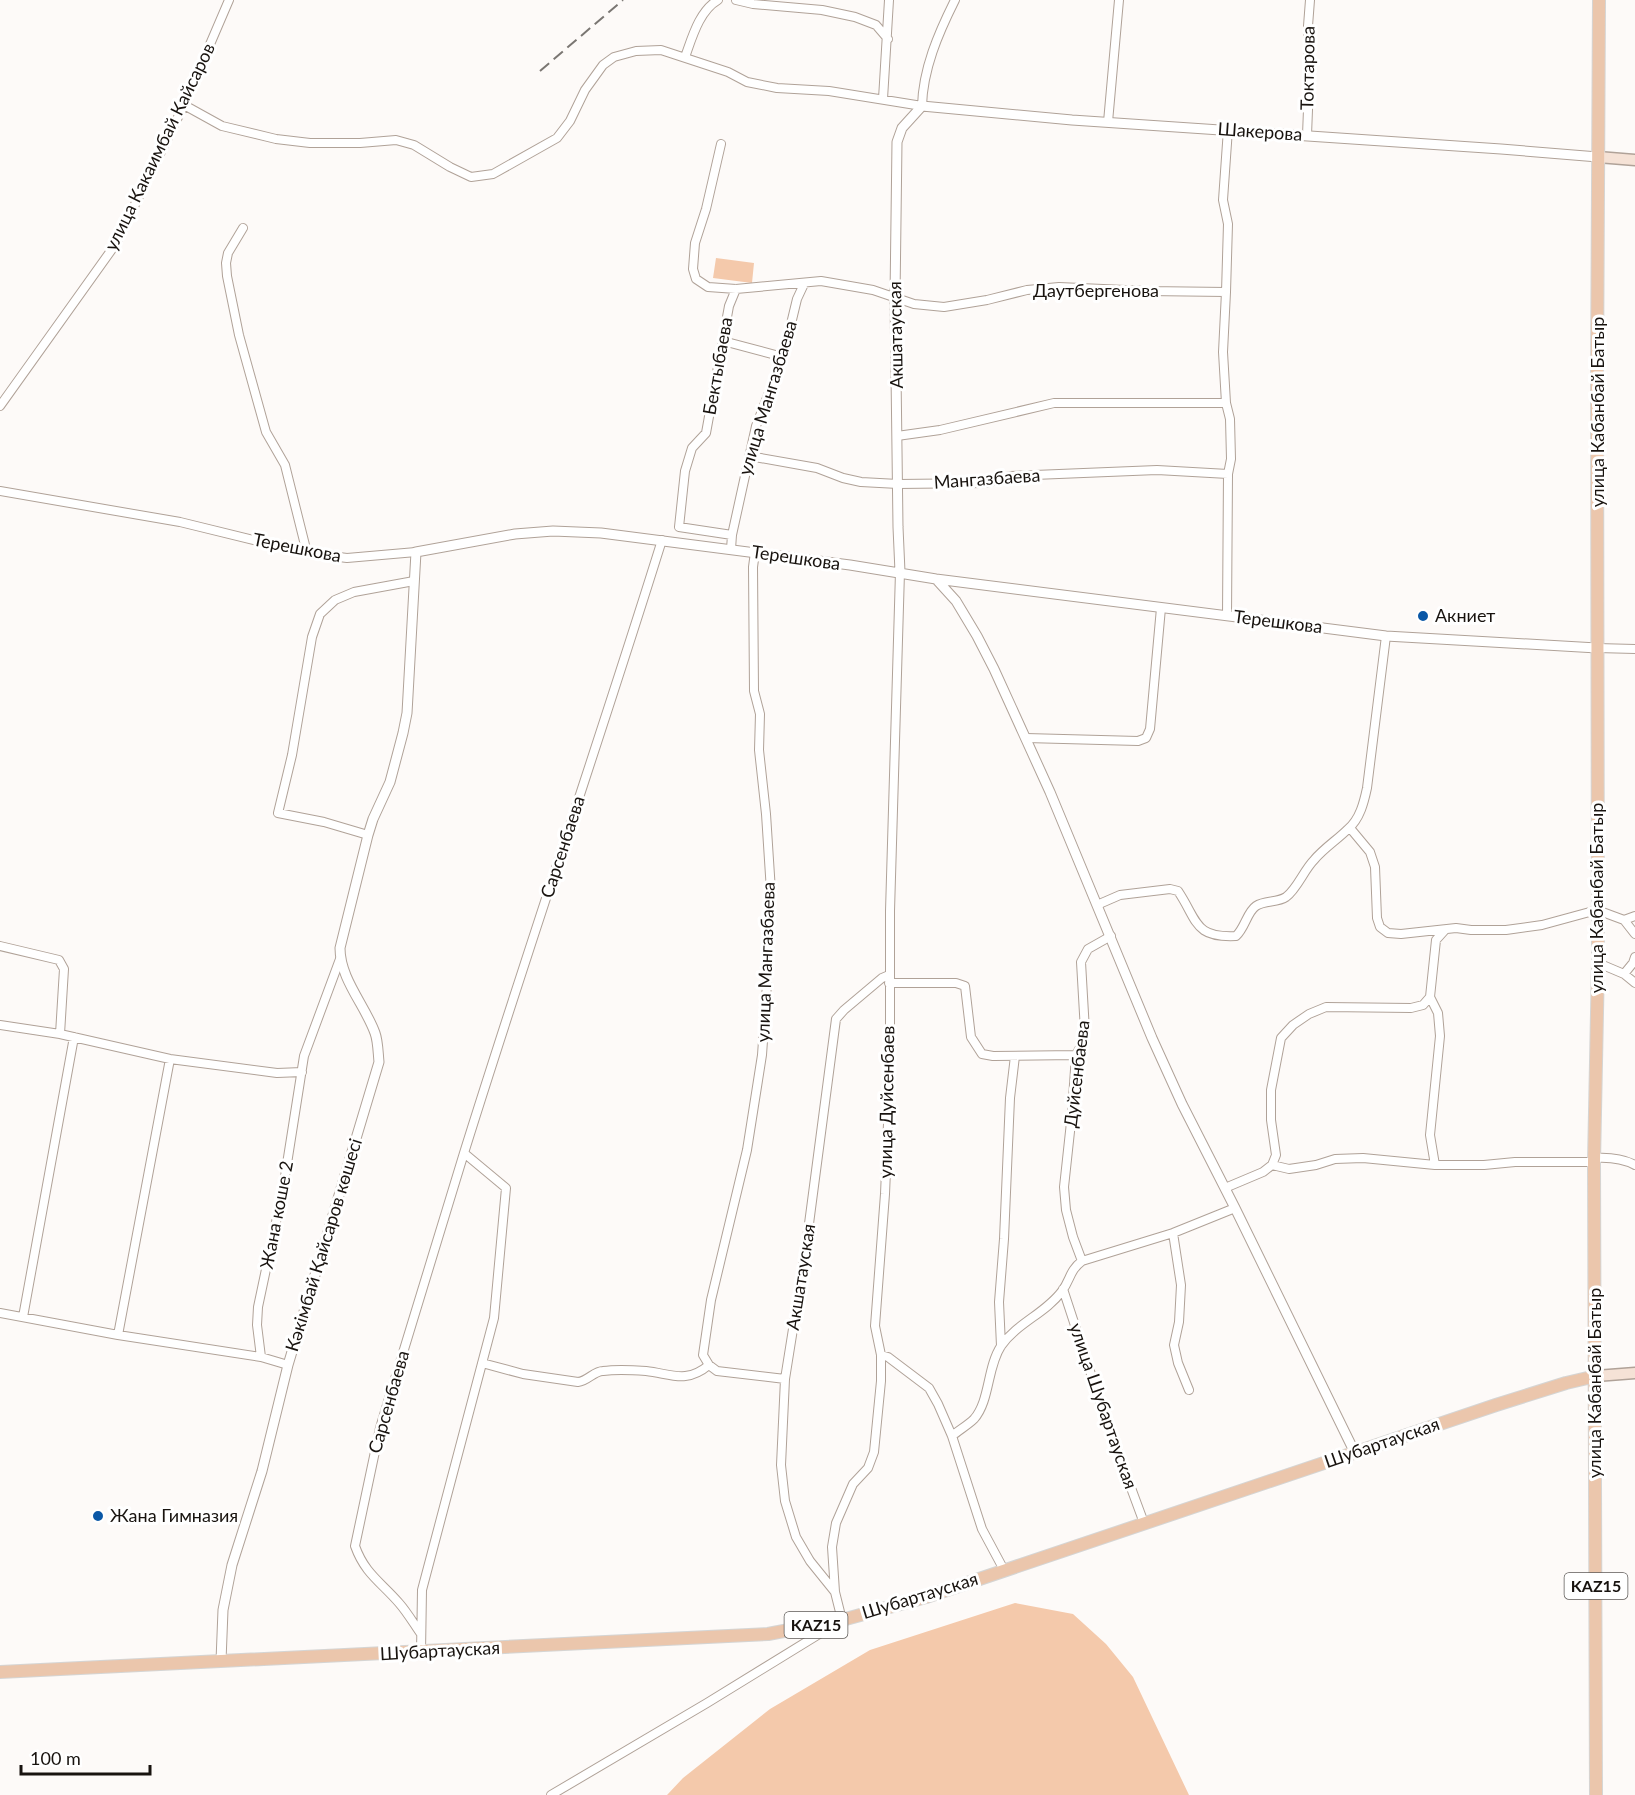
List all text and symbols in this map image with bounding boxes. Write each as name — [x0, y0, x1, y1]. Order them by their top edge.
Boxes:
street label: Токтарова — [1295, 26, 1319, 110]
street label: улица Какаимбай Кайсаров — [99, 39, 219, 254]
street label: Шакерова — [1217, 117, 1303, 145]
street label: Даутбергенова — [1033, 279, 1159, 301]
street label: Акшатауская — [883, 281, 907, 389]
street label: Бектыбаева — [698, 315, 736, 416]
street label: улица Кабанбай Батыр — [1586, 317, 1608, 507]
street label: улица Мангазбаева — [733, 318, 801, 478]
street label: Мангазбаева — [933, 463, 1041, 493]
street label: Терешкова — [251, 528, 343, 566]
street label: Терешкова — [750, 540, 842, 574]
place label: Акниет — [1435, 604, 1495, 626]
street label: Терешкова — [1232, 605, 1324, 637]
marker: Акниет — [1416, 609, 1430, 623]
street label: Сарсенбаева — [535, 793, 589, 900]
street label: улица Кабанбай Батыр — [1585, 803, 1607, 993]
street label: улица Мангазбаева — [751, 881, 779, 1043]
street label: Дуйсенбаева — [1059, 1019, 1093, 1129]
street label: улица Дуйсенбаев — [874, 1025, 898, 1179]
street label: Кәкімбай Қайсаров көшесі — [280, 1135, 366, 1354]
street label: Жана коше 2 — [255, 1159, 297, 1271]
street label: Акшатауская — [781, 1222, 819, 1332]
street label: улица Кабанбай Батыр — [1583, 1288, 1605, 1478]
street label: улица Шубартауская — [1065, 1320, 1143, 1492]
street label: Сарсенбаева — [363, 1348, 413, 1456]
street label: Шубартауская — [1321, 1412, 1442, 1472]
place label: Жана Гимназия — [110, 1504, 238, 1526]
marker: Жана Гимназия — [91, 1509, 105, 1523]
street label: Шубартауская — [859, 1567, 980, 1623]
road number: KAZ15 — [1564, 1573, 1628, 1599]
road number: KAZ15 — [784, 1612, 848, 1638]
street label: Шубартауская — [379, 1636, 501, 1664]
scale bar — [21, 1738, 150, 1776]
text: 100 m — [30, 1747, 81, 1769]

